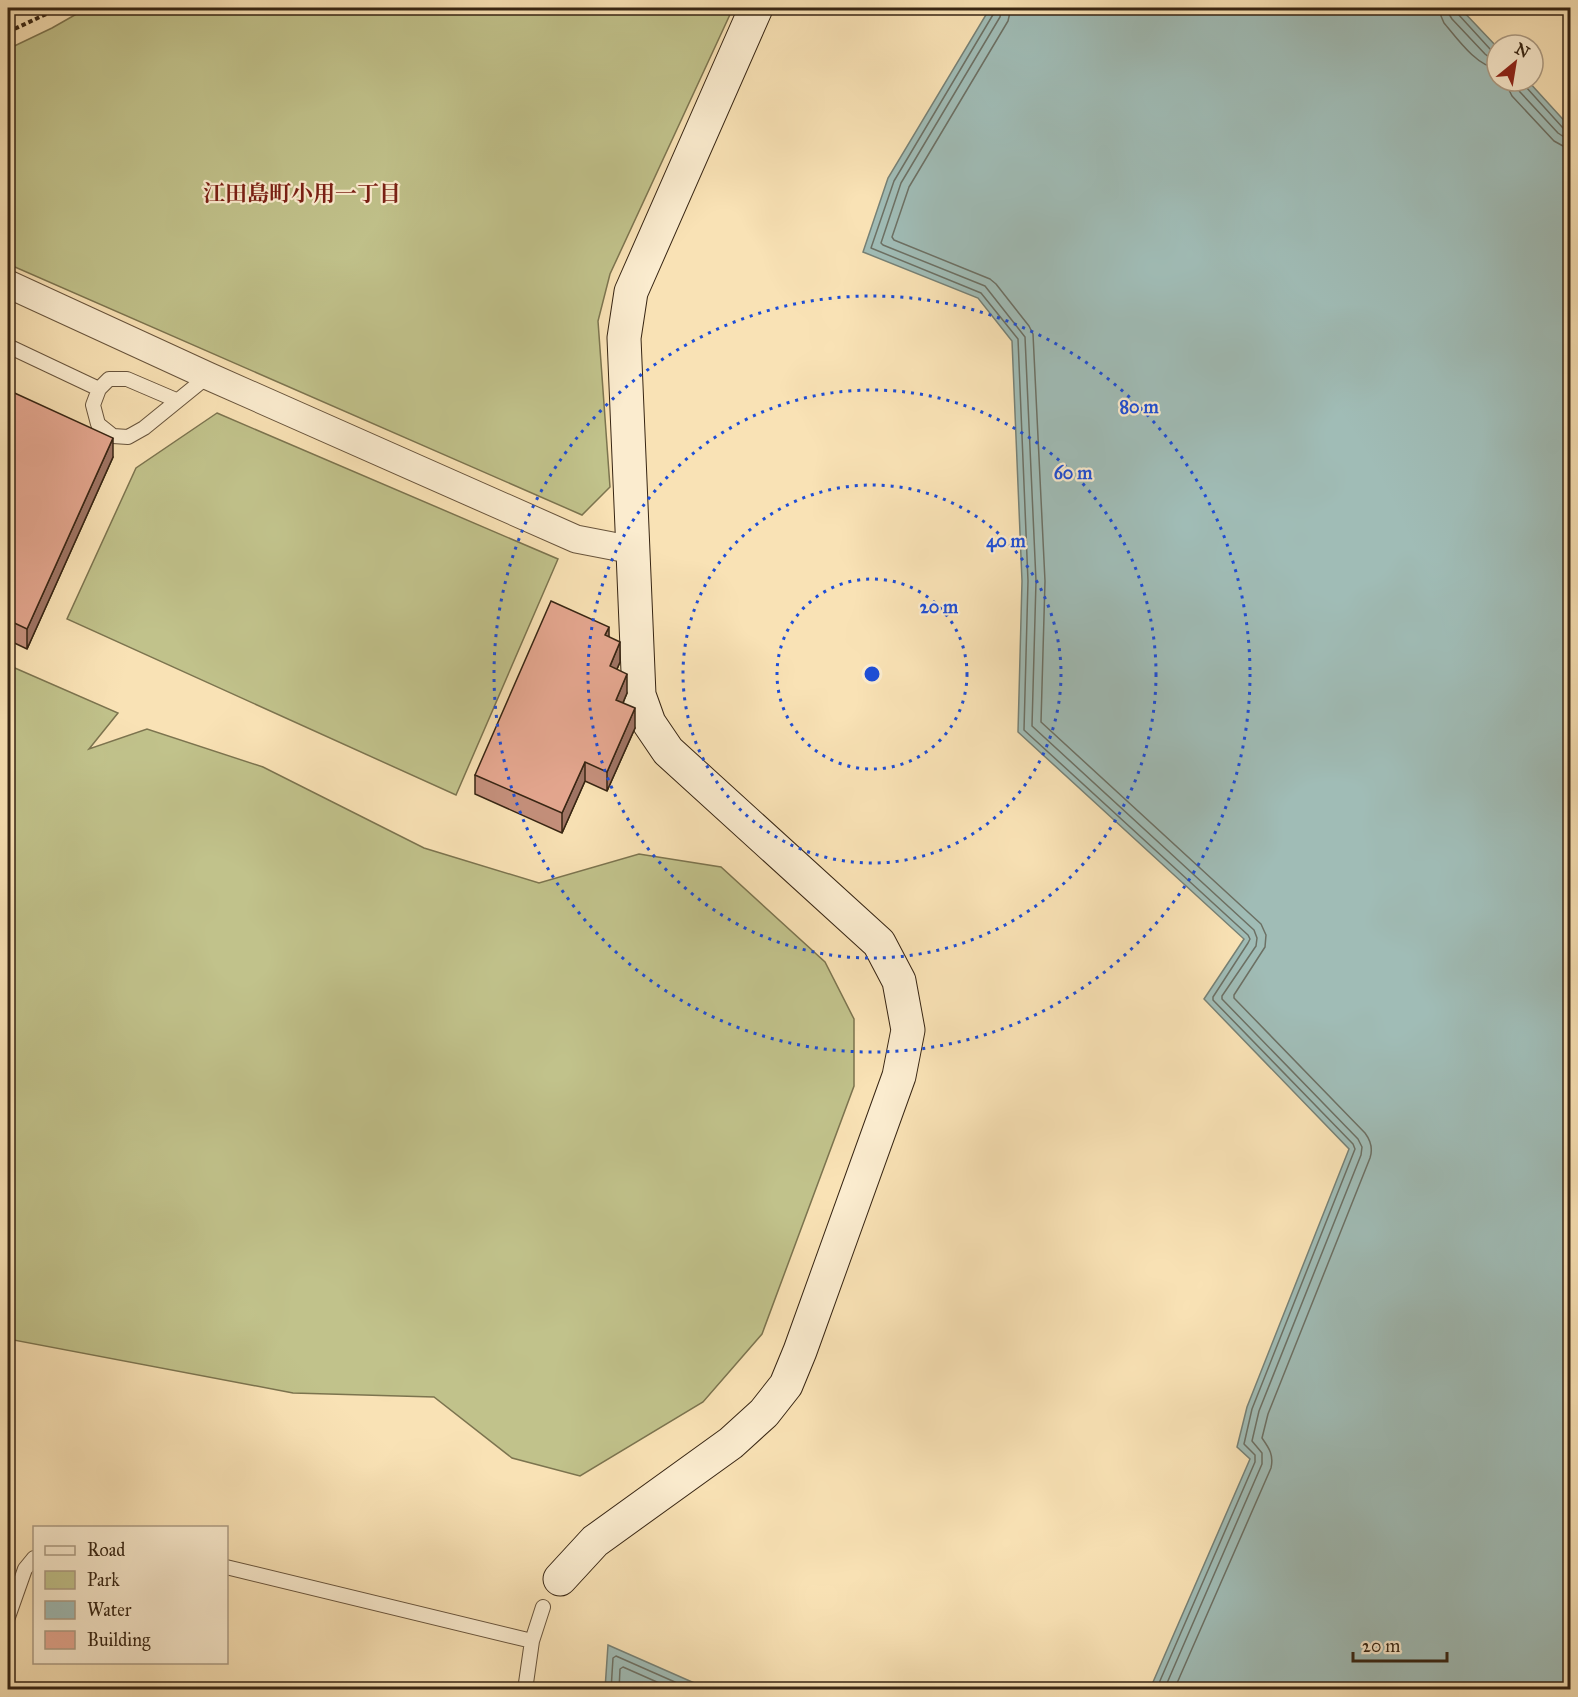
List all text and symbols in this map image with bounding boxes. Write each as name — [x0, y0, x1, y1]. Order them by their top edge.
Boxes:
north arrow — [1485, 33, 1545, 93]
text: N — [1512, 39, 1533, 62]
district label: 江田島町小用一丁目 — [203, 180, 401, 207]
text: 80 m — [1119, 396, 1159, 418]
text: 60 m — [1054, 462, 1093, 484]
text: 40 m — [986, 530, 1027, 553]
text: 20 m — [920, 596, 959, 618]
centre of rings — [862, 664, 882, 684]
legend — [33, 1526, 228, 1664]
text: Road — [87, 1539, 125, 1561]
text: Park — [87, 1569, 120, 1591]
text: Water — [87, 1599, 132, 1621]
scale bar — [1353, 1625, 1448, 1663]
text: Building — [87, 1629, 151, 1652]
text: 20 m — [1362, 1635, 1400, 1657]

